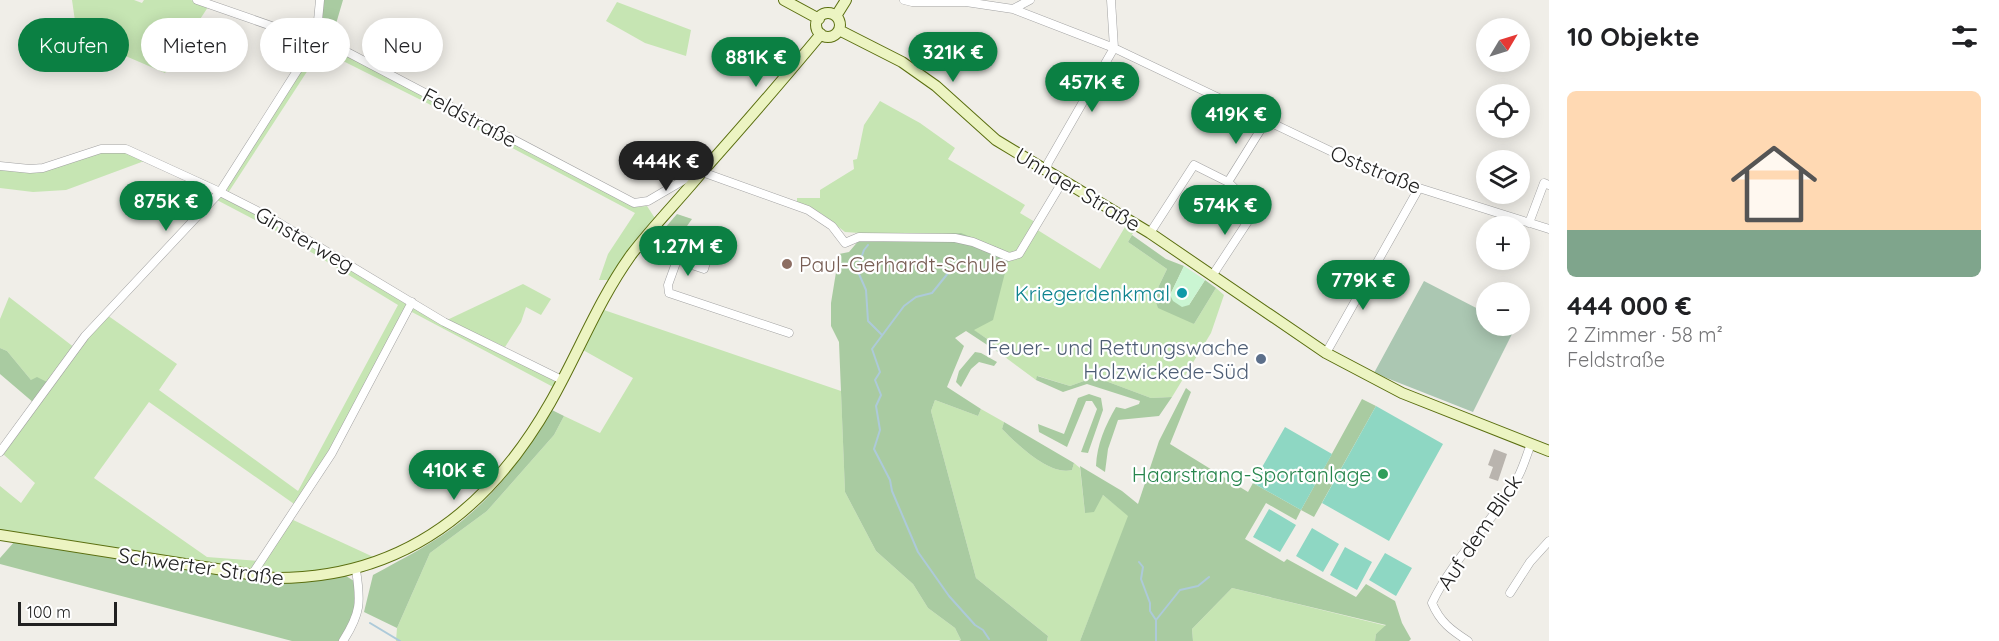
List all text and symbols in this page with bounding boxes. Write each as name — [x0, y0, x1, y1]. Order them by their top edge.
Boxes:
chip: Kaufen — [18, 18, 129, 72]
chip: Mieten — [141, 18, 248, 72]
chip: Filter — [260, 18, 350, 72]
chip: Neu — [362, 18, 443, 72]
north arrow — [1476, 18, 1530, 72]
map controls — [1476, 18, 1530, 336]
text: 10 Objekte — [1567, 20, 1700, 53]
icon: filters — [1948, 20, 1981, 53]
pin: 321K € — [904, 32, 1002, 83]
pin: 881K € — [707, 37, 805, 88]
text: 321K € — [922, 39, 984, 64]
text: 881K € — [726, 44, 786, 69]
pin: 457K € — [1043, 62, 1141, 113]
text: 457K € — [1059, 69, 1125, 94]
street label: Feldstraße — [418, 81, 522, 153]
button: locate — [1476, 84, 1530, 138]
pin: 419K € — [1187, 94, 1285, 145]
text: 419K € — [1205, 101, 1267, 126]
icon: home — [1720, 130, 1828, 238]
street label: Oststraße — [1327, 139, 1425, 199]
pin: 444K € — [617, 141, 715, 192]
street label: Unnaer Straße — [1011, 141, 1145, 237]
text: 444K € — [633, 148, 699, 173]
button: layers — [1476, 150, 1530, 204]
pin: 875K € — [117, 181, 215, 232]
pin: 574K € — [1176, 185, 1274, 236]
text: 875K € — [134, 188, 198, 213]
text: 574K € — [1193, 192, 1257, 217]
street label: Ginsterweg — [251, 200, 359, 278]
button: + — [1476, 216, 1530, 270]
pin: 1.27M € — [633, 226, 743, 277]
text: 1.27M € — [653, 233, 723, 258]
place label: Paul-Gerhardt-Schule — [799, 251, 1007, 277]
marker: Paul-Gerhardt-Schule — [780, 257, 794, 271]
pin: 779K € — [1314, 260, 1412, 311]
text: 779K € — [1331, 267, 1395, 292]
place label: Kriegerdenkmal — [1015, 280, 1170, 306]
button: − — [1476, 282, 1530, 336]
marker: Kriegerdenkmal — [1175, 286, 1189, 300]
text: 444 000 € — [1567, 289, 1692, 322]
text: 2 Zimmer · 58 m² — [1567, 322, 1723, 347]
place label: Feuer- und Rettungswache Holzwickede-Süd — [987, 334, 1249, 384]
text: Feldstraße — [1567, 347, 1665, 372]
marker: Feuer- und Rettungswache Holzwickede-Süd — [1254, 352, 1268, 366]
pin: 410K € — [405, 450, 503, 501]
text: 410K € — [423, 457, 485, 482]
place label: Haarstrang-Sportanlage — [1132, 461, 1371, 487]
marker: Haarstrang-Sportanlage — [1376, 467, 1390, 481]
street label: Auf dem Blick — [1431, 470, 1527, 594]
street label: Schwerter Straße — [116, 541, 286, 591]
scale bar — [18, 599, 117, 626]
text: 100 m — [27, 602, 71, 622]

